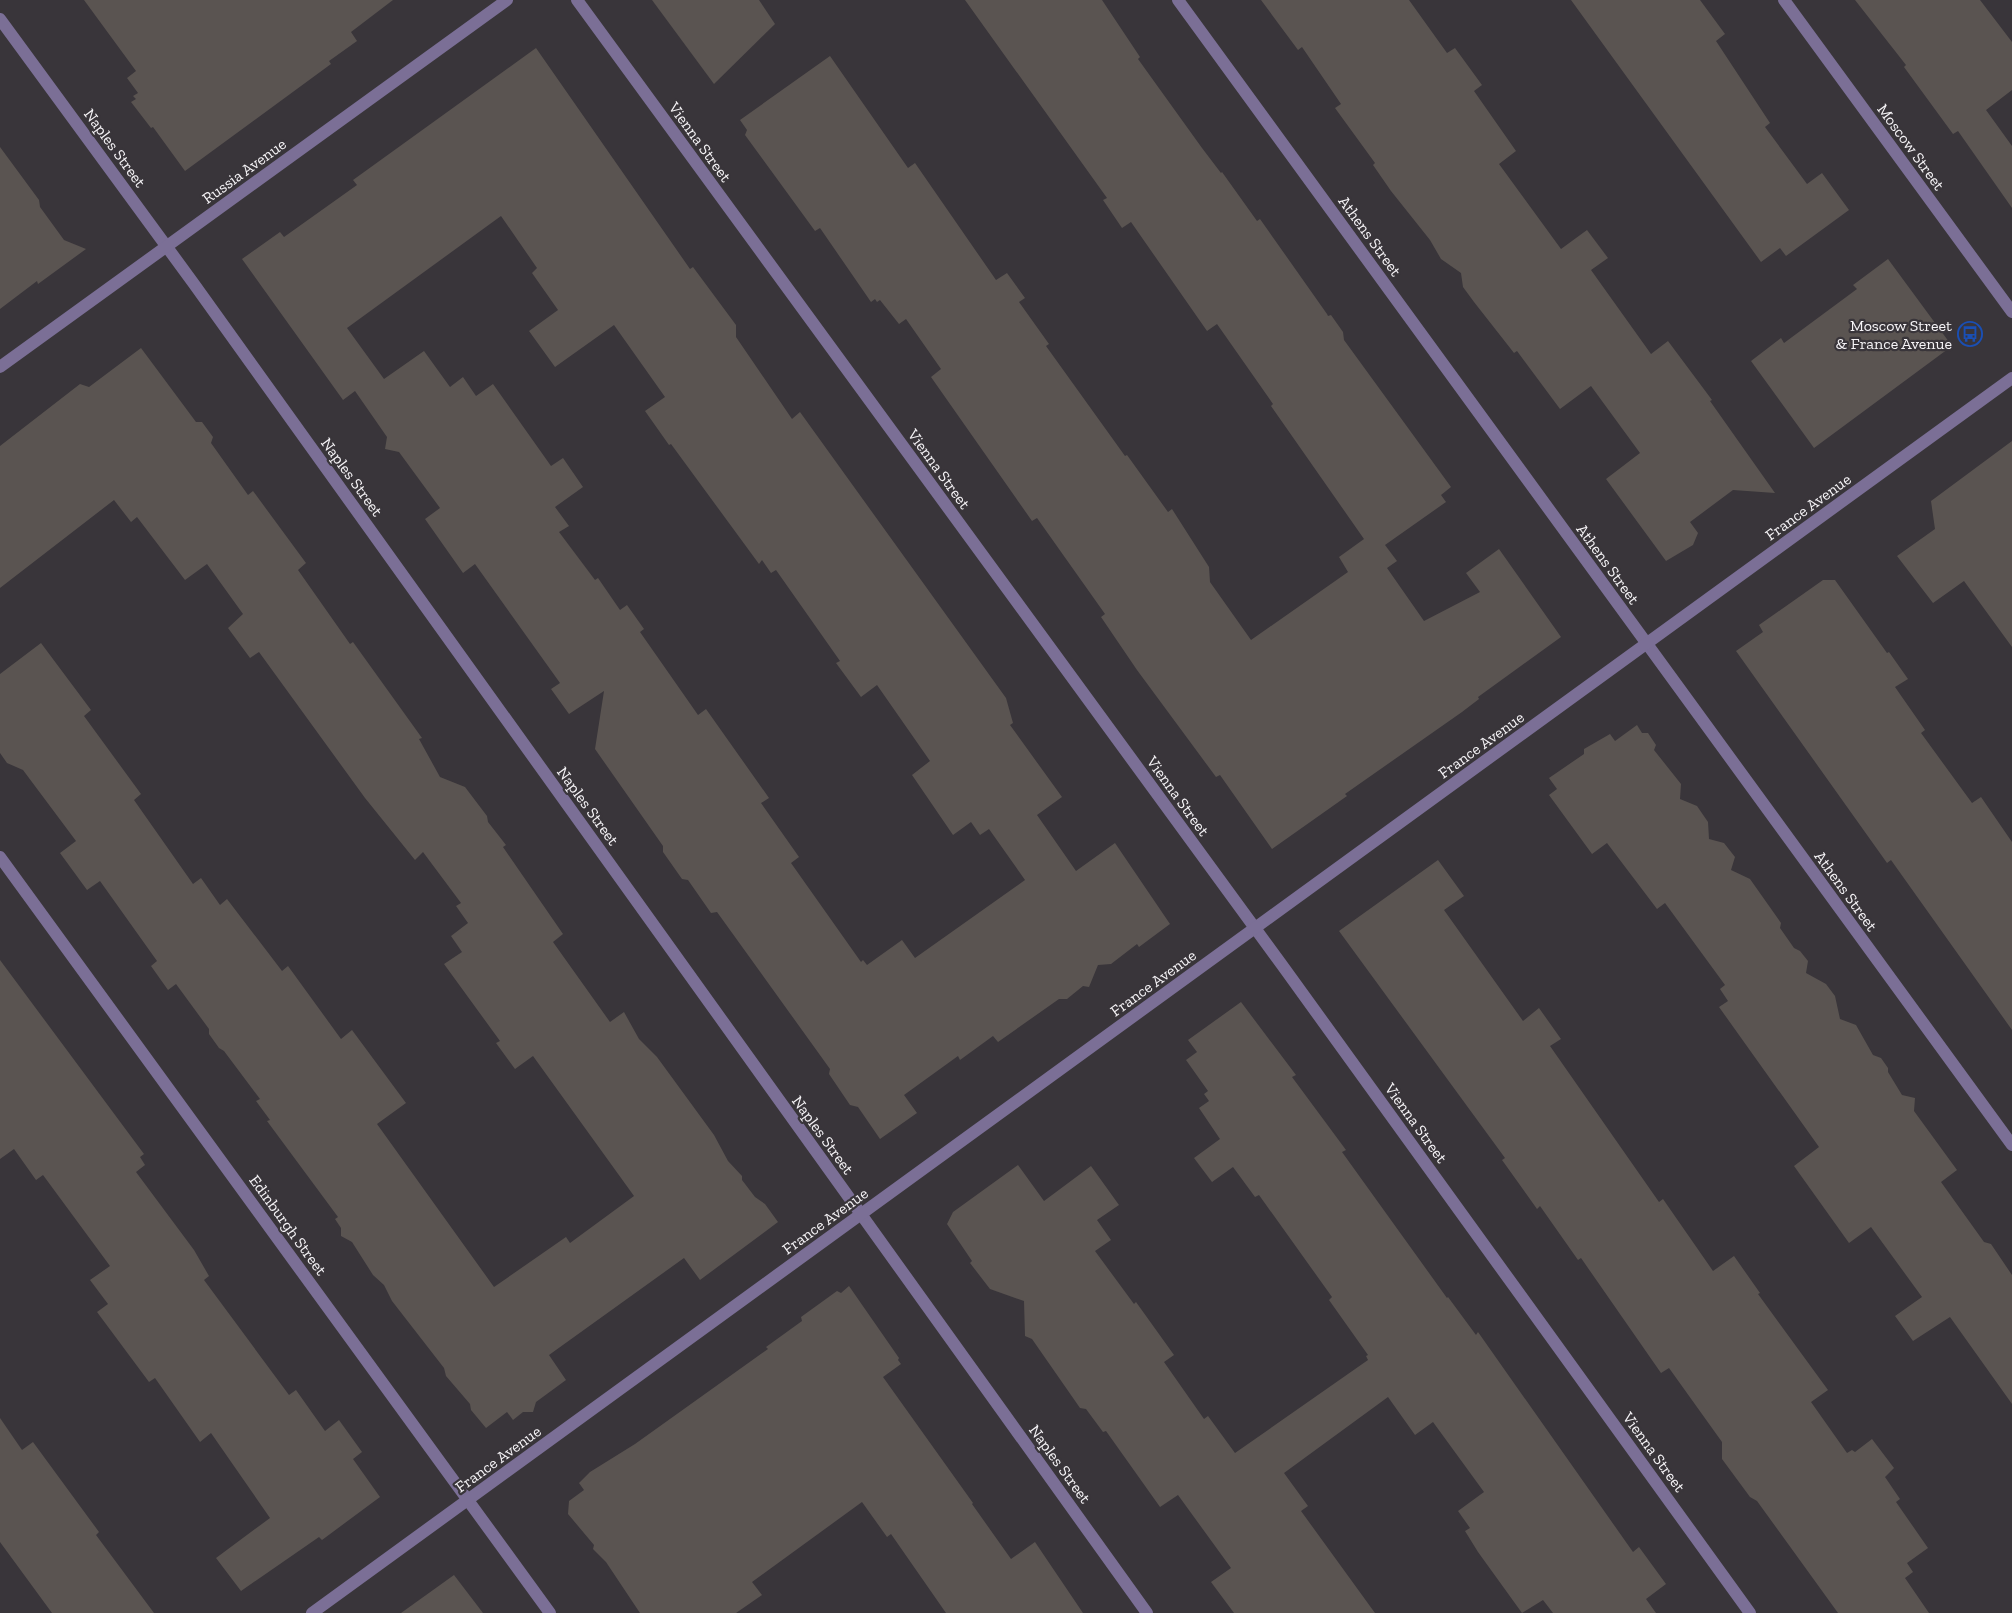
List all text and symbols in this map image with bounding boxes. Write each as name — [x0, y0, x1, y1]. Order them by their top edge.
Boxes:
street label: Vienna Street — [664, 98, 735, 186]
street label: Moscow Street — [1873, 100, 1949, 194]
street label: Naples Street — [80, 105, 150, 191]
street label: Russia Avenue — [198, 134, 290, 208]
street label: Athens Street — [1335, 192, 1406, 280]
place label: Moscow Street & France Avenue — [1835, 316, 1952, 353]
bus stop icon: Moscow Street & France Avenue — [1957, 321, 1983, 347]
street label: Vienna Street — [903, 425, 974, 513]
street label: Naples Street — [317, 434, 387, 520]
street label: France Avenue — [1761, 470, 1855, 544]
street label: Athens Street — [1573, 520, 1644, 608]
street label: France Avenue — [1434, 708, 1528, 782]
street label: Vienna Street — [1142, 752, 1213, 840]
street label: Naples Street — [553, 763, 623, 849]
street label: Athens Street — [1811, 847, 1882, 935]
street label: France Avenue — [1106, 946, 1200, 1020]
street label: Vienna Street — [1380, 1079, 1451, 1167]
street label: Naples Street — [788, 1092, 858, 1178]
street label: Edinburgh Street — [245, 1171, 331, 1279]
street label: France Avenue — [778, 1184, 872, 1258]
street label: Vienna Street — [1618, 1408, 1689, 1496]
street label: Naples Street — [1025, 1421, 1095, 1507]
street label: France Avenue — [451, 1422, 545, 1496]

